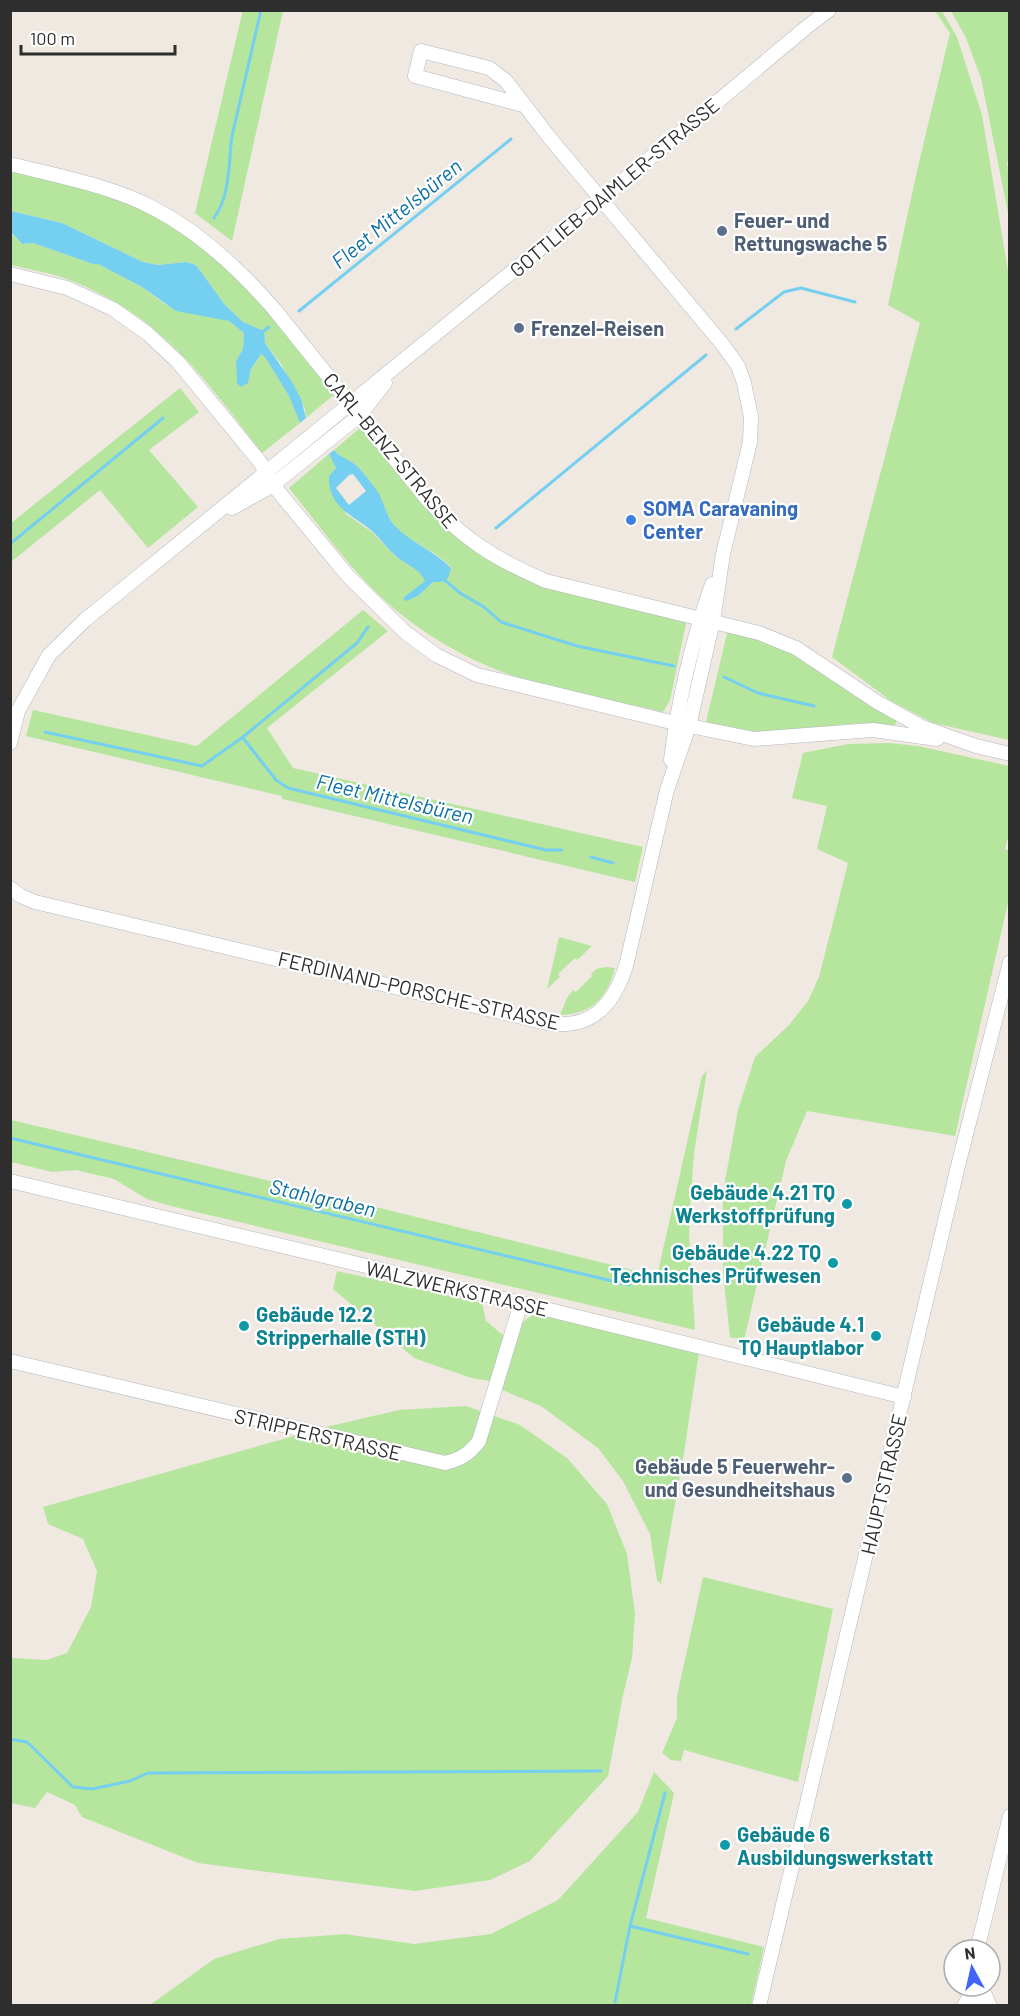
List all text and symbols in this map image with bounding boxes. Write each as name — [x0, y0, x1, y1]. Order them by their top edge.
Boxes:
scale bar — [21, 18, 176, 56]
text: 100 m — [30, 27, 75, 49]
street label: GOTTLIEB-DAIMLER-STRASSE — [504, 92, 724, 282]
water label: Fleet Mittelsbüren — [326, 153, 466, 273]
place label: Feuer- und Rettungswache 5 — [734, 208, 887, 255]
marker: Feuer- und Rettungswache 5 — [715, 224, 729, 238]
place label: Frenzel-Reisen — [531, 316, 664, 340]
marker: Frenzel-Reisen — [512, 321, 526, 335]
street label: CARL-BENZ-STRASSE — [319, 367, 463, 533]
place label: SOMA Caravaning Center — [643, 496, 798, 543]
marker: SOMA Caravaning Center — [624, 513, 638, 527]
water label: Fleet Mittelsbüren — [314, 768, 476, 828]
street label: FERDINAND-PORSCHE-STRASSE — [276, 946, 562, 1034]
water label: Stahlgraben — [268, 1173, 378, 1221]
place label: Gebäude 4.21 TQ Werkstoffprüfung — [675, 1180, 835, 1227]
marker: Gebäude 4.21 TQ Werkstoffprüfung — [840, 1197, 854, 1211]
place label: Gebäude 4.22 TQ Technisches Prüfwesen — [610, 1240, 821, 1287]
street label: WALZWERKSTRASSE — [364, 1255, 550, 1321]
marker: Gebäude 4.22 TQ Technisches Prüfwesen — [826, 1256, 840, 1270]
place label: Gebäude 12.2 Stripperhalle (STH) — [256, 1302, 426, 1349]
place label: Gebäude 4.1 TQ Hauptlabor — [739, 1312, 864, 1359]
marker: Gebäude 12.2 Stripperhalle (STH) — [237, 1319, 251, 1333]
marker: Gebäude 4.1 TQ Hauptlabor — [869, 1329, 883, 1343]
street label: STRIPPERSTRASSE — [232, 1403, 404, 1465]
street label: HAUPTSTRASSE — [855, 1411, 911, 1557]
place label: Gebäude 5 Feuerwehr- und Gesundheitshaus — [635, 1454, 835, 1501]
marker: Gebäude 5 Feuerwehr- und Gesundheitshaus — [840, 1471, 854, 1485]
place label: Gebäude 6 Ausbildungswerkstatt — [737, 1822, 933, 1869]
marker: Gebäude 6 Ausbildungswerkstatt — [718, 1838, 732, 1852]
north arrow — [942, 1938, 1002, 1998]
text: N — [963, 1943, 976, 1963]

